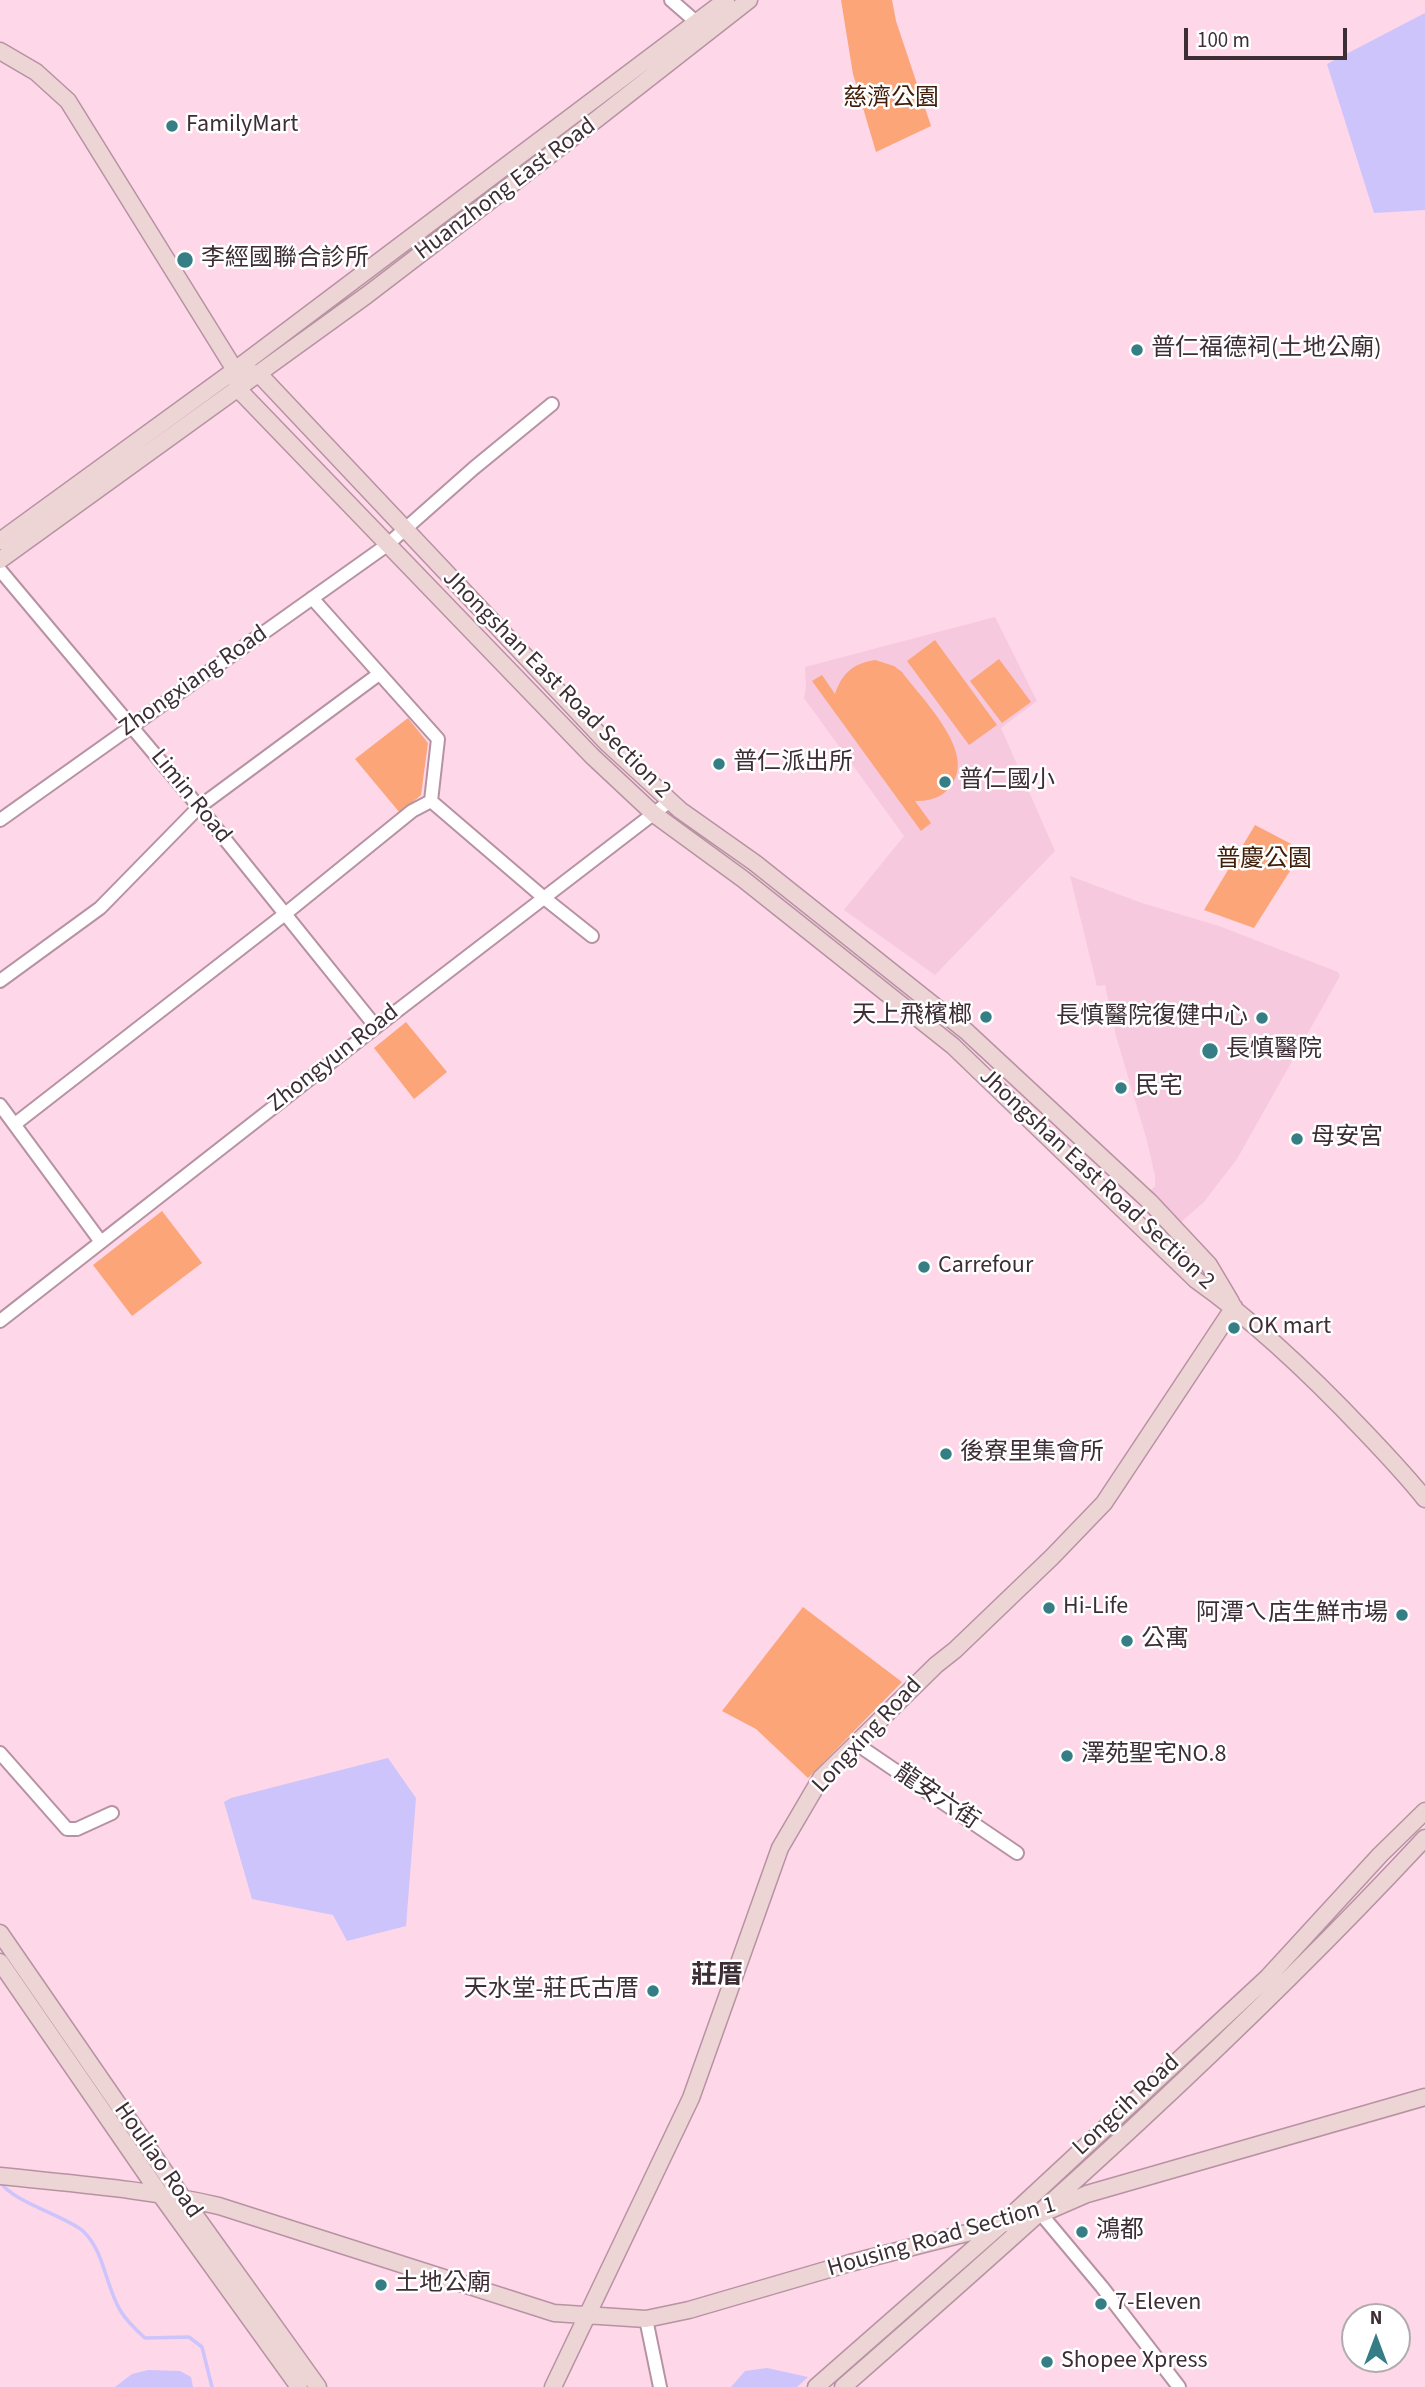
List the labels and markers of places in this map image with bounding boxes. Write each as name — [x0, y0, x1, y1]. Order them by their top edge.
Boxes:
place label: FamilyMart — [186, 112, 298, 140]
marker: FamilyMart — [164, 118, 180, 134]
place label: 李經國聯合診所 — [201, 246, 369, 274]
marker: 李經國聯合診所 — [175, 250, 195, 270]
place label: 普仁福德祠(土地公廟) — [1151, 336, 1382, 364]
marker: 普仁福德祠(土地公廟) — [1129, 342, 1145, 358]
place label: 普仁派出所 — [733, 750, 853, 778]
marker: 普仁派出所 — [711, 756, 727, 772]
place label: 普仁國小 — [959, 768, 1055, 796]
marker: 普仁國小 — [937, 774, 953, 790]
place label: 天上飛檳榔 — [852, 1003, 972, 1031]
place label: 長慎醫院復健中心 — [1056, 1004, 1248, 1032]
marker: 天上飛檳榔 — [978, 1009, 994, 1025]
marker: 長慎醫院復健中心 — [1254, 1010, 1270, 1026]
place label: 長慎醫院 — [1226, 1037, 1322, 1065]
marker: 長慎醫院 — [1200, 1041, 1220, 1061]
place label: 民宅 — [1135, 1074, 1183, 1102]
marker: 民宅 — [1113, 1080, 1129, 1096]
place label: 母安宮 — [1311, 1125, 1383, 1153]
marker: 母安宮 — [1289, 1131, 1305, 1147]
place label: Carrefour — [938, 1253, 1033, 1281]
marker: Carrefour — [916, 1259, 932, 1275]
place label: OK mart — [1248, 1314, 1331, 1342]
marker: OK mart — [1226, 1320, 1242, 1336]
place label: 後寮里集會所 — [960, 1440, 1104, 1468]
marker: 後寮里集會所 — [938, 1446, 954, 1462]
place label: Hi-Life — [1063, 1594, 1128, 1622]
marker: Hi-Life — [1041, 1600, 1057, 1616]
place label: 阿潭ㄟ店生鮮市場 — [1196, 1601, 1388, 1629]
marker: 阿潭ㄟ店生鮮市場 — [1394, 1607, 1410, 1623]
place label: 公寓 — [1141, 1627, 1189, 1655]
marker: 公寓 — [1119, 1633, 1135, 1649]
place label: 澤苑聖宅NO.8 — [1081, 1742, 1226, 1770]
marker: 澤苑聖宅NO.8 — [1059, 1748, 1075, 1764]
place label: 天水堂-莊氏古厝 — [464, 1977, 639, 2005]
marker: 天水堂-莊氏古厝 — [645, 1983, 661, 1999]
place label: 鴻都 — [1096, 2218, 1144, 2246]
marker: 鴻都 — [1074, 2224, 1090, 2240]
place label: 土地公廟 — [395, 2271, 491, 2299]
marker: 土地公廟 — [373, 2277, 389, 2293]
place label: 7-Eleven — [1115, 2290, 1201, 2318]
marker: 7-Eleven — [1093, 2296, 1109, 2312]
place label: Shopee Xpress — [1061, 2348, 1208, 2376]
marker: Shopee Xpress — [1039, 2354, 1055, 2370]

